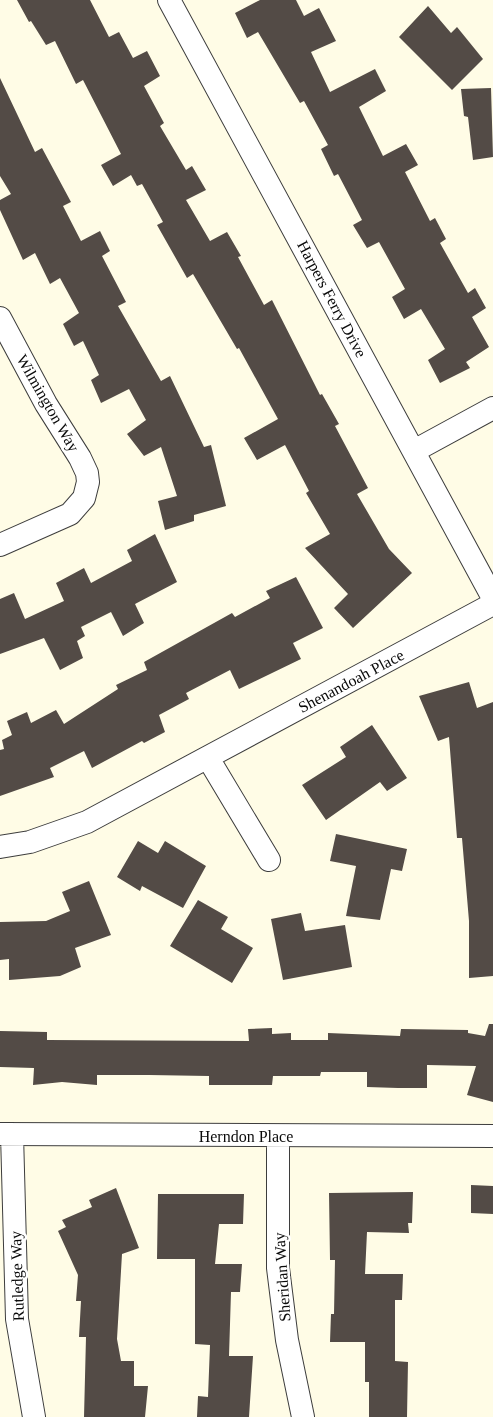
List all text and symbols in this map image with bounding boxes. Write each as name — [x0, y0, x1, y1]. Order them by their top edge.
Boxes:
street label: Harpers Ferry Drive — [293, 238, 370, 361]
street label: Wilmington Way — [12, 351, 83, 455]
street label: Shenandoah Place — [295, 646, 407, 716]
street label: Herndon Place — [199, 1128, 293, 1145]
street label: Rutledge Way — [7, 1230, 28, 1321]
street label: Sheridan Way — [270, 1232, 295, 1322]

